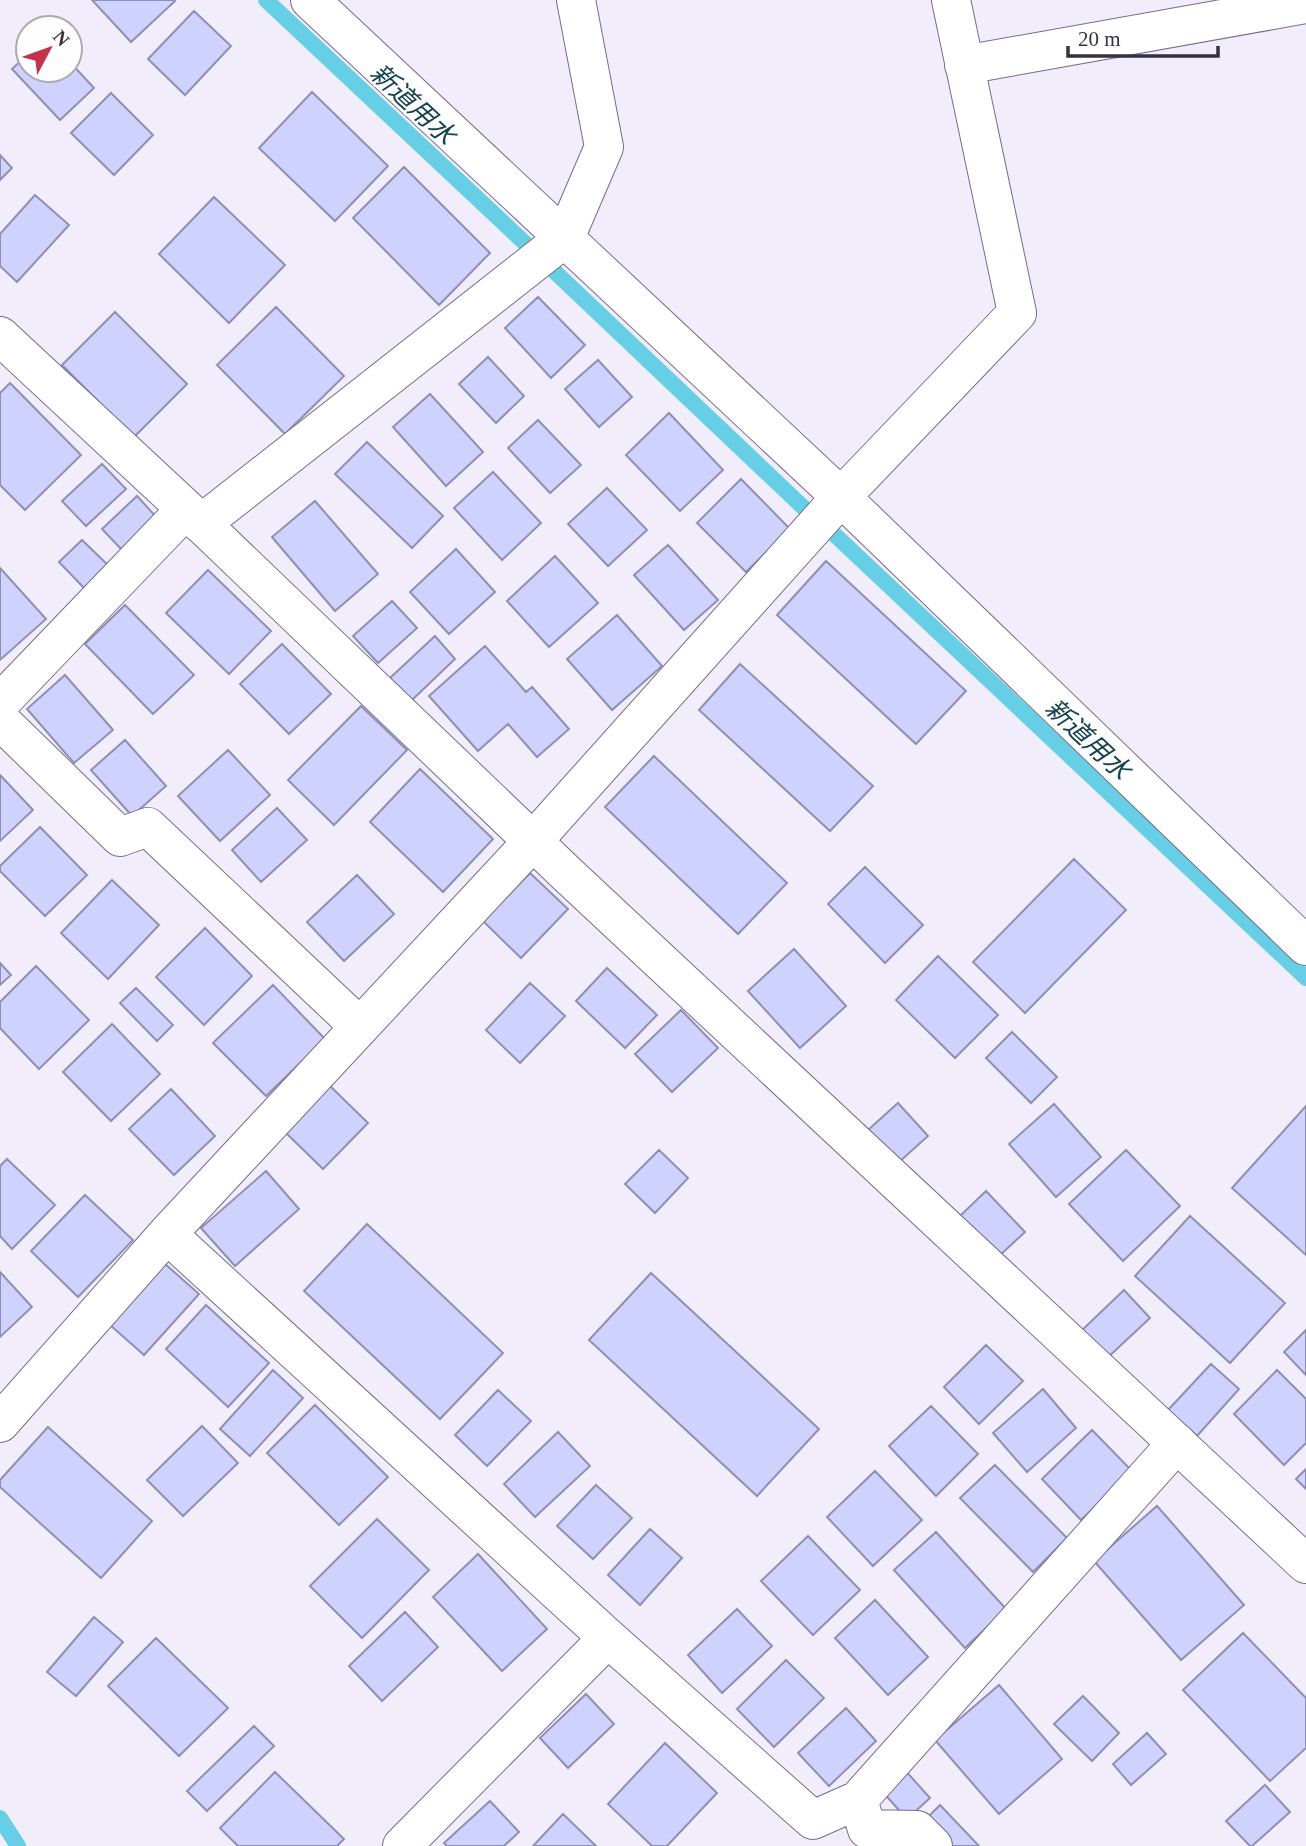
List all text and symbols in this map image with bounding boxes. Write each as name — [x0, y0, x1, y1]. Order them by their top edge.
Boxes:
north arrow — [14, 14, 84, 84]
scale bar — [1068, 14, 1218, 58]
text: N — [49, 26, 74, 50]
text: 20 m — [1078, 27, 1121, 51]
water label: 新道用水 — [365, 58, 463, 152]
water label: 新道用水 — [1040, 693, 1138, 787]

